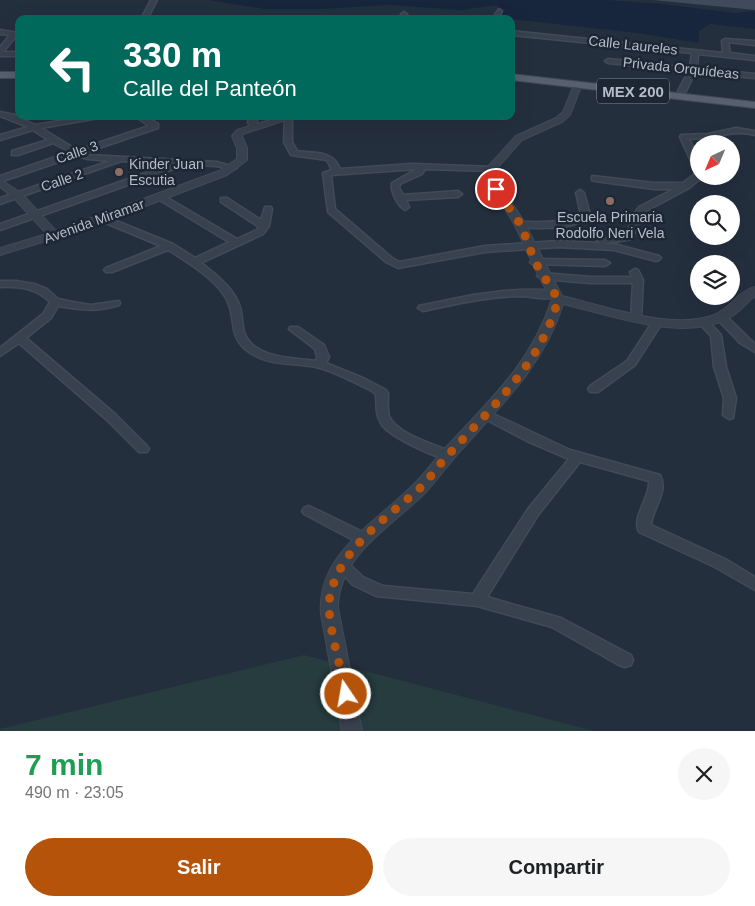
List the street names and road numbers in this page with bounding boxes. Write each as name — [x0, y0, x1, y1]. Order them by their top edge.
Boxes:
street label: Calle Laureles — [588, 32, 678, 58]
street label: Privada Orquídeas — [622, 54, 740, 82]
road number: MEX 200 — [597, 78, 669, 104]
street label: Calle 3 — [54, 137, 100, 167]
street label: Calle 2 — [39, 165, 85, 195]
street label: Avenida Miramar — [42, 195, 147, 247]

